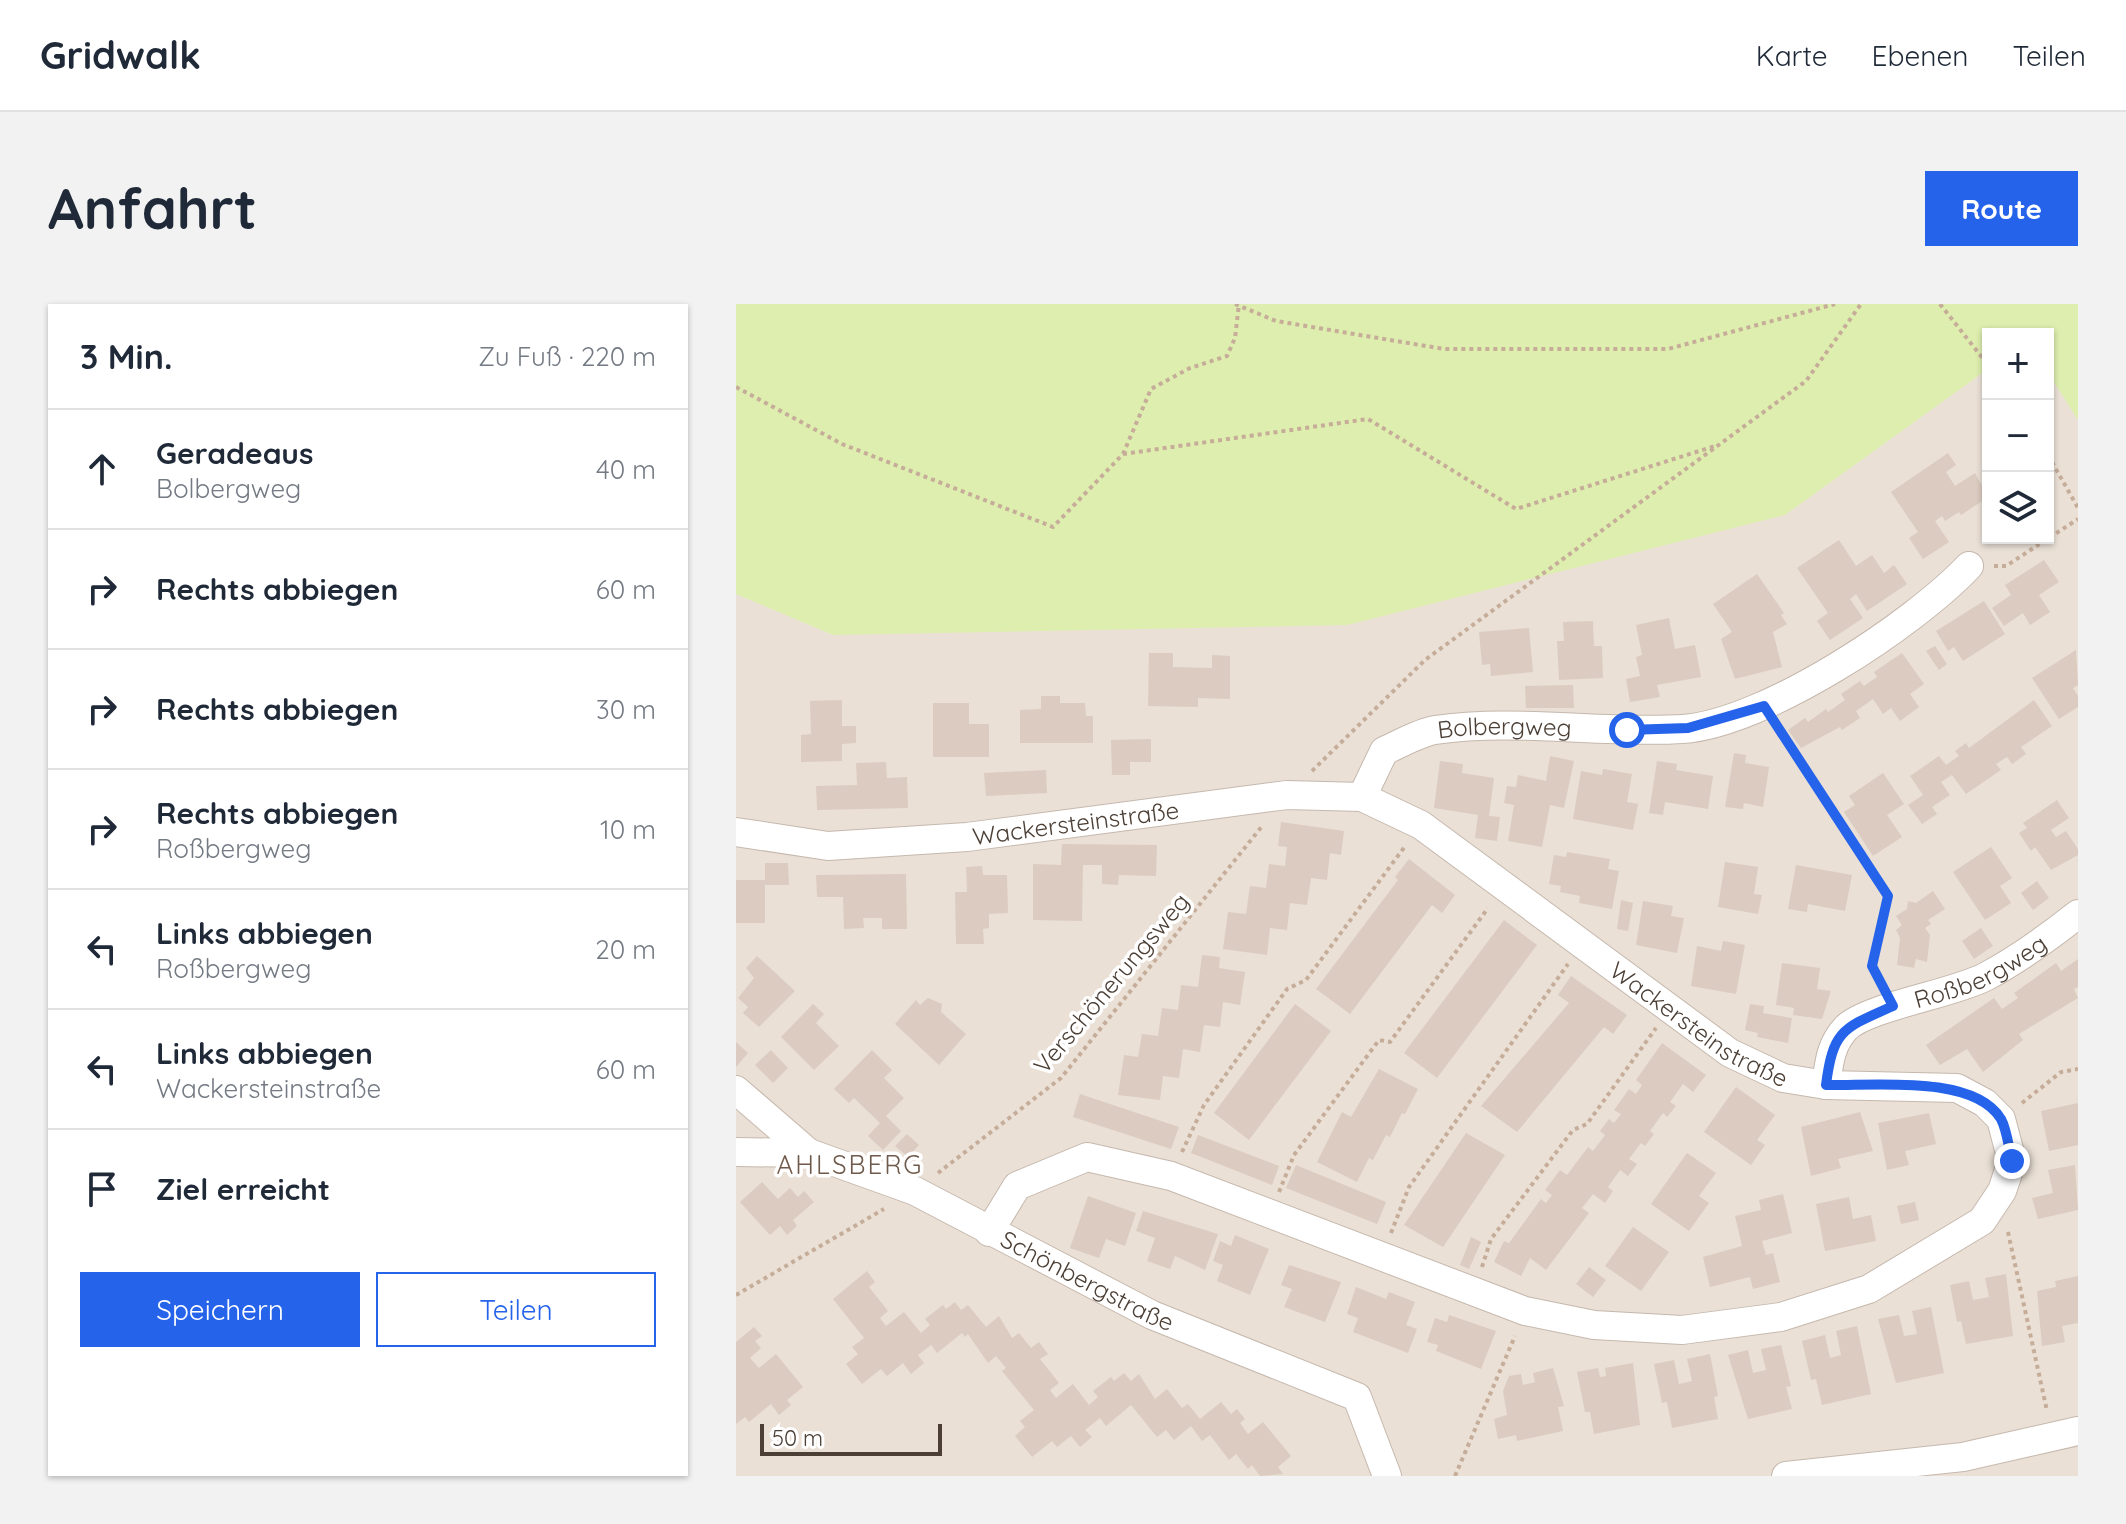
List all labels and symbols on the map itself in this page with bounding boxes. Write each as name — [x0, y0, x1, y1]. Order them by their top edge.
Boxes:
street label: Bolbergweg — [1436, 710, 1572, 744]
route start — [1609, 712, 1645, 748]
street label: Wackersteinstraße — [971, 794, 1181, 851]
street label: Verschönerungsweg — [1027, 887, 1195, 1079]
street label: Roßbergweg — [1911, 928, 2052, 1014]
street label: Wackersteinstraße — [1604, 955, 1793, 1093]
route end — [1994, 1143, 2030, 1179]
district label: AHLSBERG — [777, 1148, 923, 1181]
street label: Schönbergstraße — [996, 1224, 1178, 1337]
scale bar — [760, 1420, 942, 1456]

